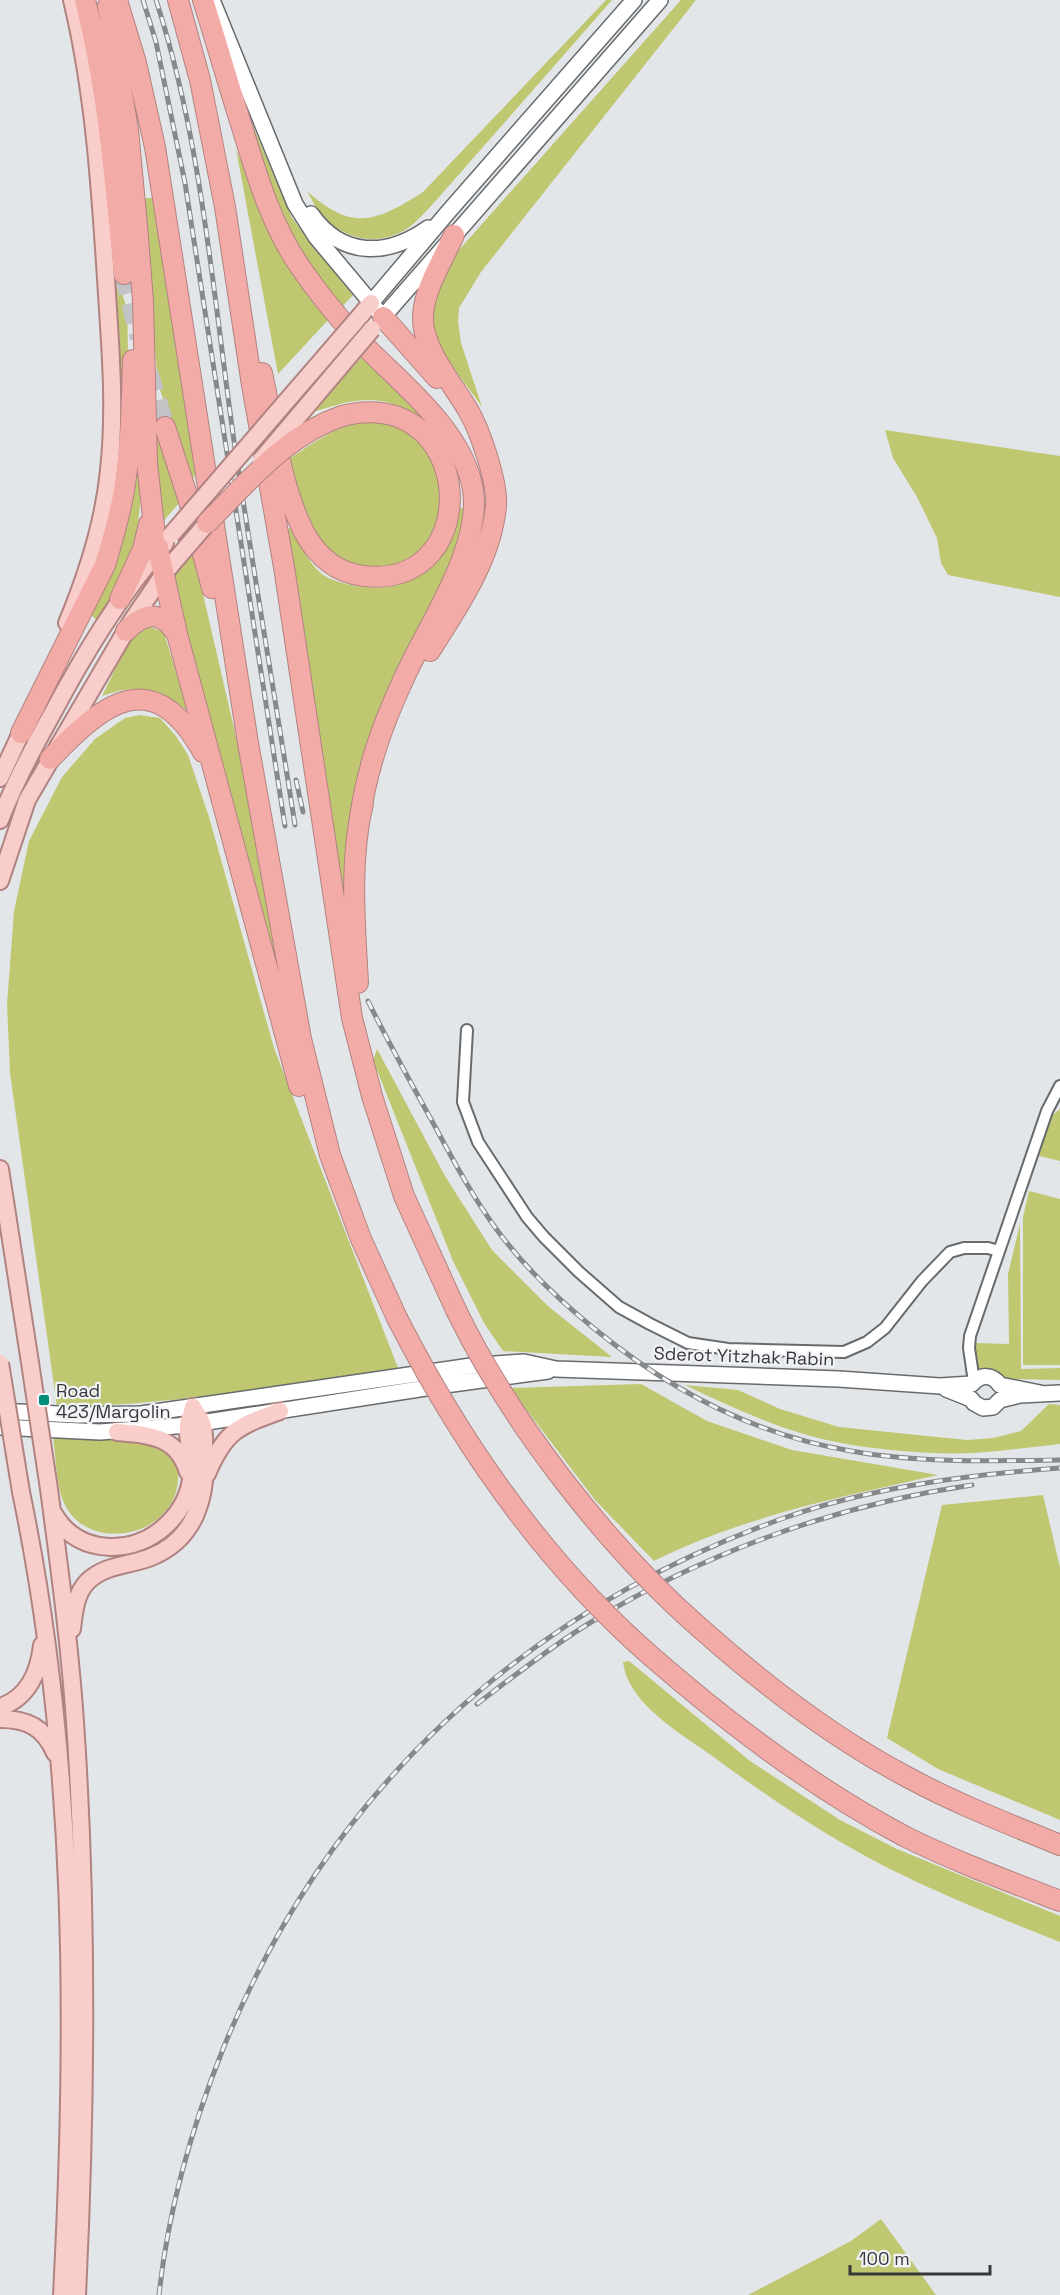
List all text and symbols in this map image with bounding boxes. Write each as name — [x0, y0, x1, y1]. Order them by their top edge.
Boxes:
street label: Sderot Yitzhak Rabin — [653, 1341, 835, 1371]
place label: Road 423/Margolin — [56, 1379, 171, 1423]
marker: Road 423/Margolin — [37, 1393, 51, 1407]
scale bar — [850, 2238, 990, 2276]
text: 100 m — [859, 2247, 910, 2270]

